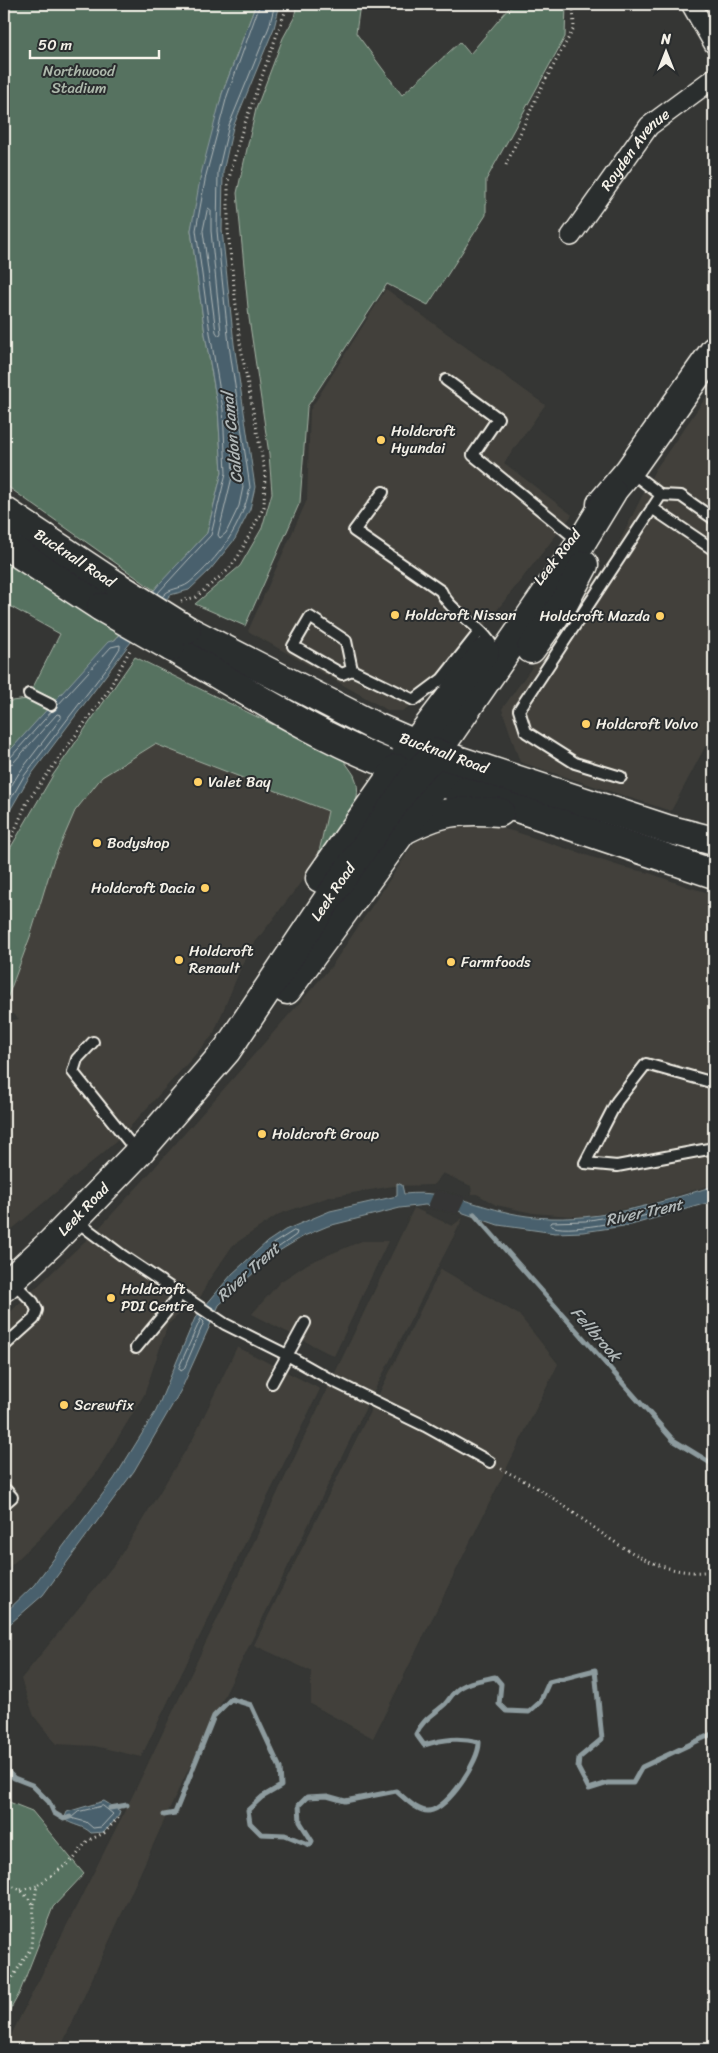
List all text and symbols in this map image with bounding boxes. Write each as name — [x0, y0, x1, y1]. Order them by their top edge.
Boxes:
text: N — [660, 27, 671, 52]
scale bar — [30, 28, 159, 60]
north arrow — [640, 28, 690, 78]
text: 50 m — [38, 32, 73, 58]
park label: Northwood Stadium — [43, 58, 116, 101]
street label: Royden Avenue — [594, 102, 676, 196]
water label: Caldon Canal — [212, 388, 251, 485]
place label: Holdcroft Hyundai — [391, 418, 456, 461]
marker: Holdcroft Hyundai — [375, 434, 387, 446]
street label: Bucknall Road — [29, 521, 122, 595]
street label: Leek Road — [526, 522, 588, 591]
place label: Holdcroft Nissan — [405, 602, 516, 628]
place label: Holdcroft Mazda — [539, 603, 650, 629]
marker: Holdcroft Nissan — [389, 609, 401, 621]
marker: Holdcroft Mazda — [654, 610, 666, 622]
place label: Holdcroft Volvo — [596, 711, 699, 737]
marker: Holdcroft Volvo — [580, 718, 592, 730]
street label: Bucknall Road — [396, 725, 493, 782]
place label: Valet Bay — [208, 769, 271, 795]
marker: Valet Bay — [192, 776, 204, 788]
place label: Bodyshop — [107, 830, 169, 856]
marker: Bodyshop — [91, 837, 103, 849]
street label: Leek Road — [304, 856, 363, 927]
place label: Holdcroft Dacia — [91, 875, 195, 901]
marker: Holdcroft Dacia — [199, 882, 211, 894]
place label: Holdcroft Renault — [189, 938, 254, 981]
place label: Farmfoods — [461, 949, 531, 975]
marker: Holdcroft Renault — [173, 954, 185, 966]
marker: Farmfoods — [445, 956, 457, 968]
place label: Holdcroft Group — [272, 1121, 379, 1147]
marker: Holdcroft Group — [256, 1128, 268, 1140]
street label: Leek Road — [51, 1176, 117, 1242]
water label: River Trent — [603, 1189, 687, 1234]
water label: River Trent — [209, 1234, 288, 1309]
place label: Holdcroft PDI Centre — [121, 1276, 194, 1319]
marker: Holdcroft PDI Centre — [105, 1292, 117, 1304]
water label: Fellbrook — [563, 1300, 630, 1370]
place label: Screwfix — [74, 1392, 134, 1418]
marker: Screwfix — [58, 1399, 70, 1411]

